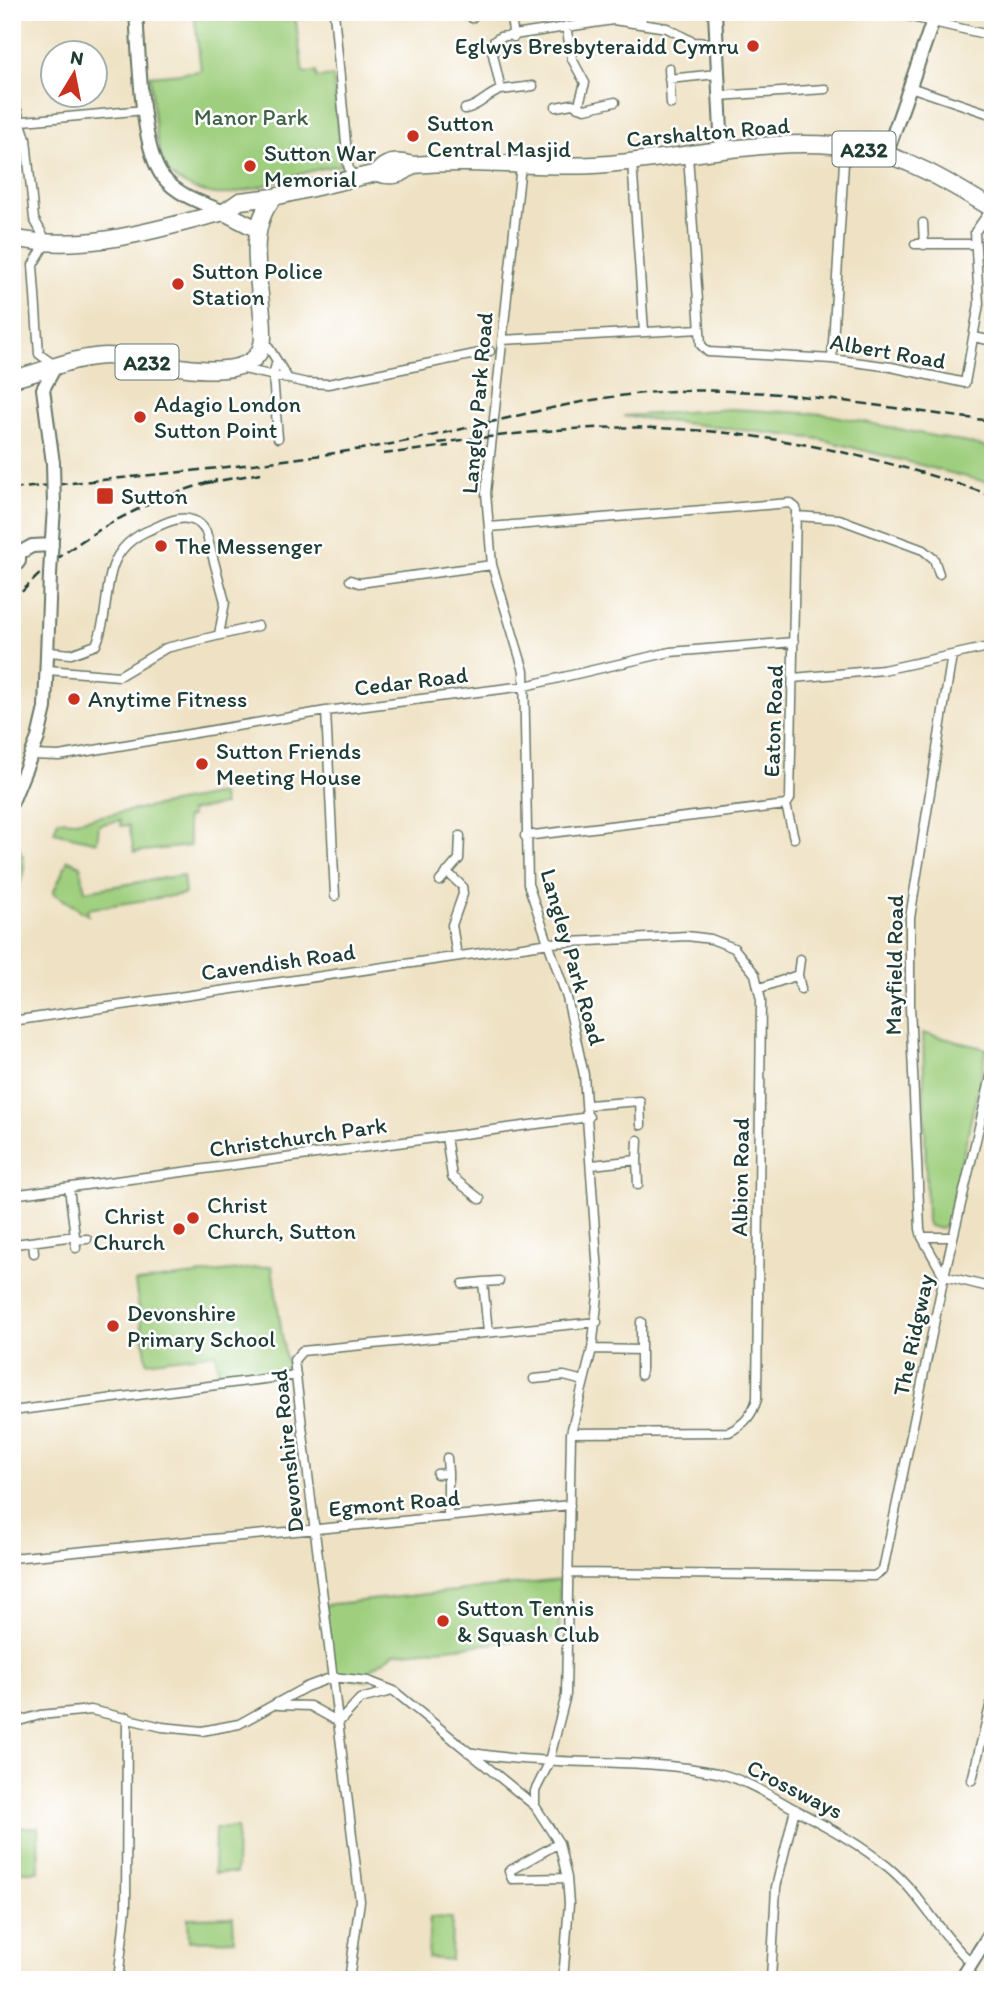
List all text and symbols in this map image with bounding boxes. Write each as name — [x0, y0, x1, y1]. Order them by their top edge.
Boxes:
place label: Eglwys Bresbyteraidd Cymru — [455, 32, 739, 60]
north arrow — [38, 38, 108, 108]
marker: Eglwys Bresbyteraidd Cymru — [745, 38, 761, 54]
text: N — [69, 45, 85, 70]
park label: Manor Park — [194, 103, 308, 131]
place label: Sutton Central Masjid — [427, 109, 571, 163]
street label: Carshalton Road — [625, 111, 791, 153]
marker: Sutton Central Masjid — [405, 128, 421, 144]
road number: A232 — [832, 132, 896, 166]
place label: Sutton War Memorial — [264, 139, 376, 193]
marker: Sutton War Memorial — [242, 158, 258, 174]
place label: Sutton Police Station — [192, 257, 323, 311]
marker: Sutton Police Station — [170, 276, 186, 292]
street label: Langley Park Road — [455, 311, 499, 495]
street label: Albert Road — [828, 327, 948, 375]
road number: A232 — [116, 344, 178, 380]
place label: Adagio London Sutton Point — [154, 390, 301, 444]
marker: Adagio London Sutton Point — [132, 409, 148, 425]
place label: Sutton — [121, 482, 188, 510]
marker: Sutton — [95, 486, 115, 506]
place label: The Messenger — [175, 532, 322, 560]
marker: The Messenger — [153, 538, 169, 554]
street label: Cedar Road — [353, 660, 470, 702]
street label: Eaton Road — [757, 664, 789, 778]
place label: Anytime Fitness — [88, 685, 247, 713]
marker: Anytime Fitness — [66, 691, 82, 707]
place label: Sutton Friends Meeting House — [216, 737, 361, 791]
marker: Sutton Friends Meeting House — [194, 756, 210, 772]
street label: Langley Park Road — [534, 865, 612, 1049]
street label: Mayfield Road — [879, 894, 909, 1036]
street label: Cavendish Road — [199, 937, 357, 987]
street label: Christchurch Park — [207, 1111, 389, 1163]
street label: Albion Road — [725, 1117, 755, 1237]
place label: Christ Church, Sutton — [207, 1191, 356, 1245]
place label: Christ Church — [93, 1202, 166, 1256]
marker: Christ Church, Sutton — [185, 1210, 201, 1226]
marker: Christ Church — [171, 1221, 187, 1237]
street label: The Ridgway — [886, 1271, 940, 1399]
place label: Devonshire Primary School — [127, 1299, 276, 1353]
marker: Devonshire Primary School — [105, 1318, 121, 1334]
street label: Devonshire Road — [264, 1367, 310, 1534]
street label: Egmont Road — [327, 1483, 461, 1523]
place label: Sutton Tennis & Squash Club — [457, 1594, 599, 1648]
marker: Sutton Tennis & Squash Club — [435, 1613, 451, 1629]
street label: Crossways — [742, 1753, 848, 1825]

